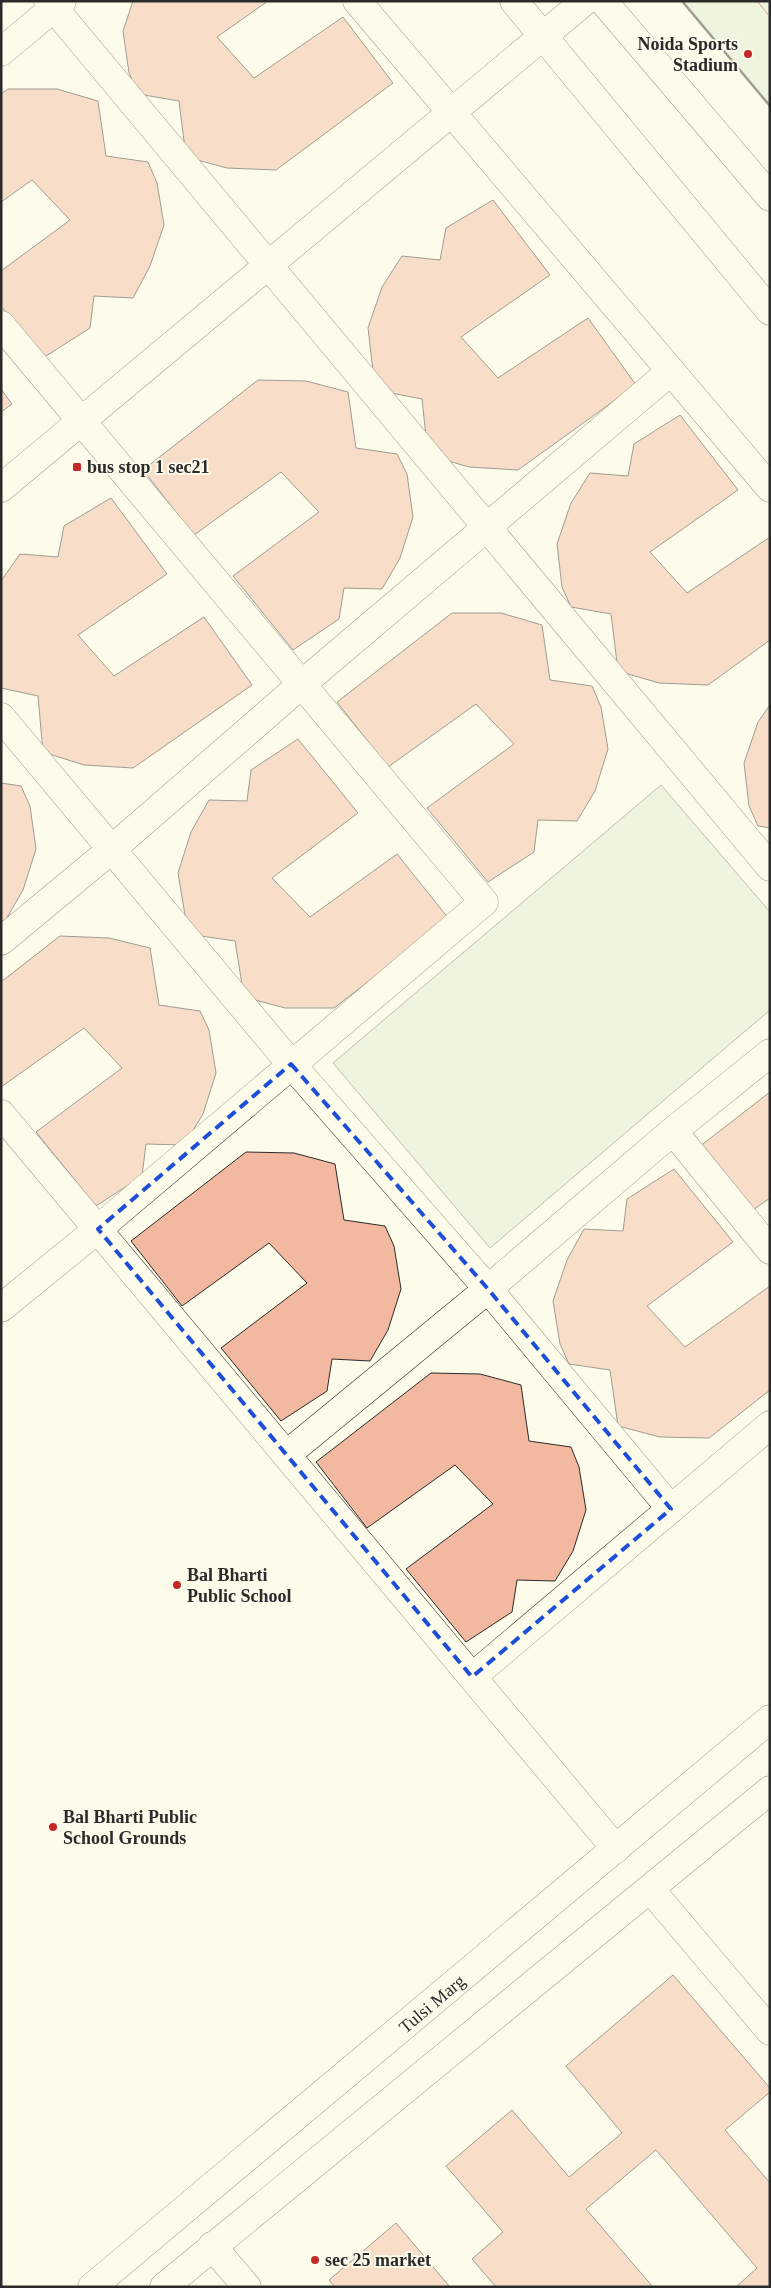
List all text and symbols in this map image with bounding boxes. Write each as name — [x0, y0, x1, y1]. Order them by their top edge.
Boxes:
place label: Noida Sports Stadium — [637, 34, 738, 75]
marker: Noida Sports Stadium — [742, 48, 754, 60]
place label: bus stop 1 sec21 — [87, 457, 210, 477]
marker: bus stop 1 sec21 — [71, 461, 83, 473]
place label: Bal Bharti Public School — [187, 1565, 292, 1606]
marker: Bal Bharti Public School — [171, 1579, 183, 1591]
place label: Bal Bharti Public School Grounds — [63, 1807, 197, 1848]
marker: Bal Bharti Public School Grounds — [47, 1821, 59, 1833]
street label: Tulsi Marg — [395, 1971, 469, 2037]
place label: sec 25 market — [325, 2250, 431, 2270]
marker: sec 25 market — [309, 2254, 321, 2266]

